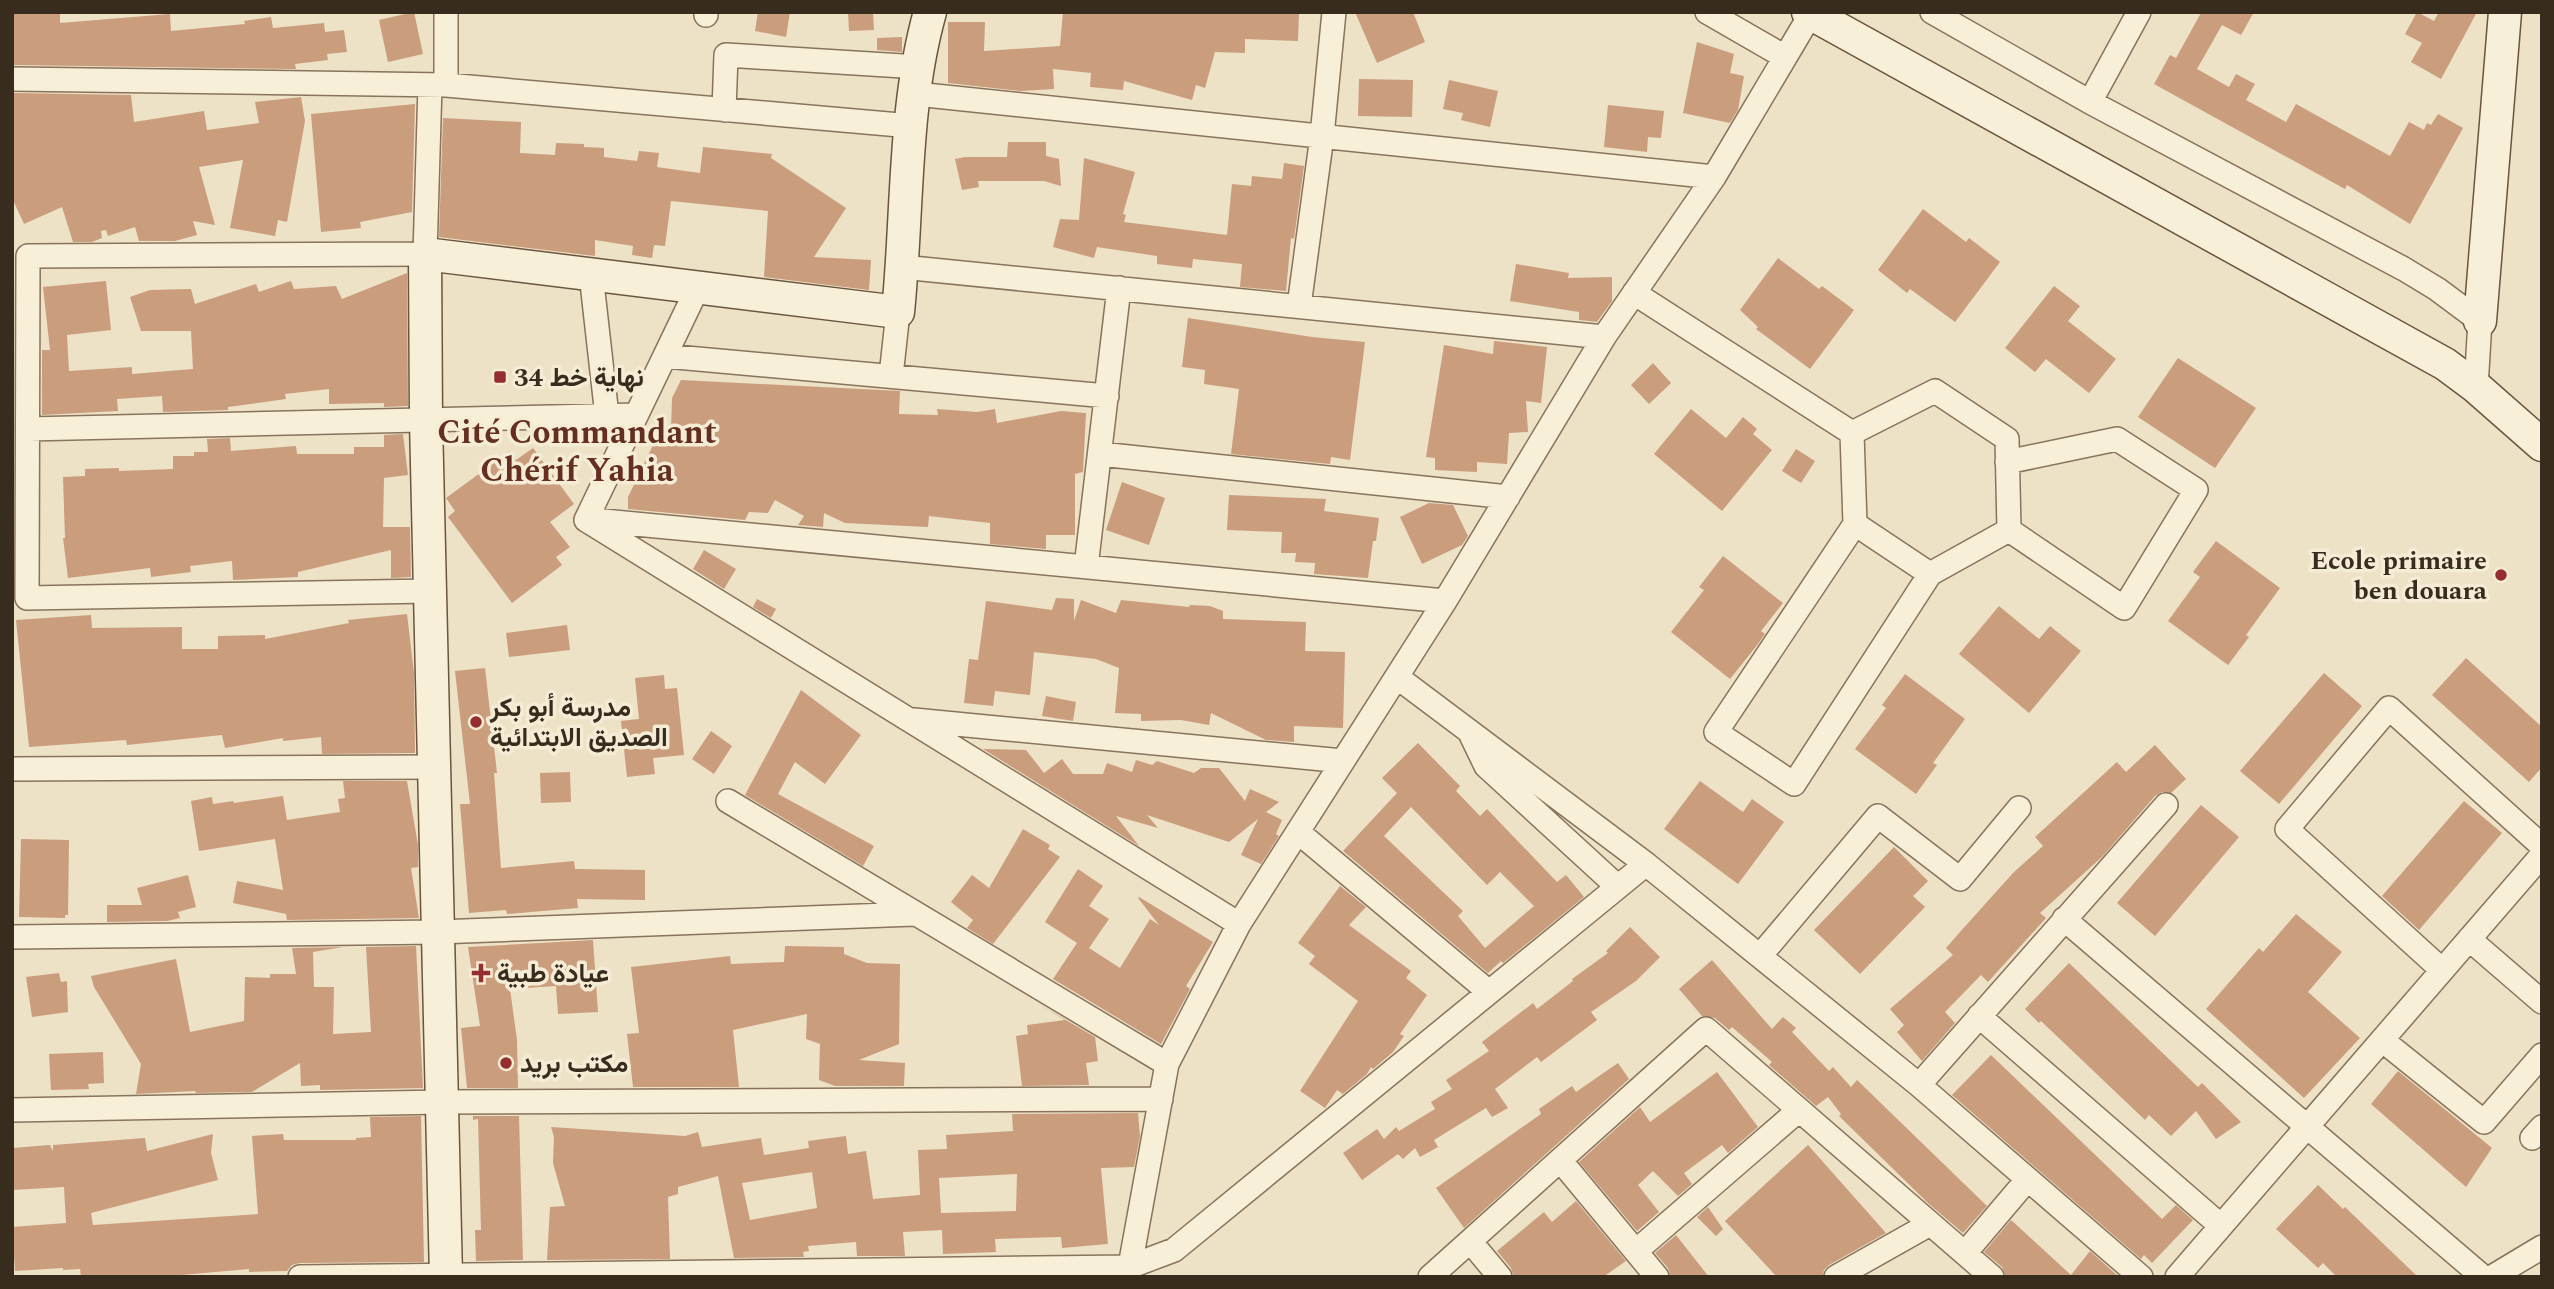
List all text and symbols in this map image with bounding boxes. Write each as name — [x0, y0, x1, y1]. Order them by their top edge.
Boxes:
place label: نهاية خط 34 — [514, 358, 644, 398]
marker: نهاية خط 34 — [492, 369, 508, 385]
district label: Cité Commandant Chérif Yahia — [437, 408, 717, 496]
place label: Ecole primaire ben douara — [2310, 541, 2488, 611]
marker: Ecole primaire ben douara — [2493, 567, 2509, 583]
place label: مدرسة أبو بكر الصديق الابتدائية — [489, 688, 668, 758]
marker: مدرسة أبو بكر الصديق الابتدائية — [468, 714, 484, 730]
place label: عيادة طبية — [497, 954, 609, 994]
marker: عيادة طبية — [471, 963, 491, 983]
place label: مكتب بريد — [520, 1044, 628, 1084]
marker: مكتب بريد — [498, 1055, 514, 1071]

